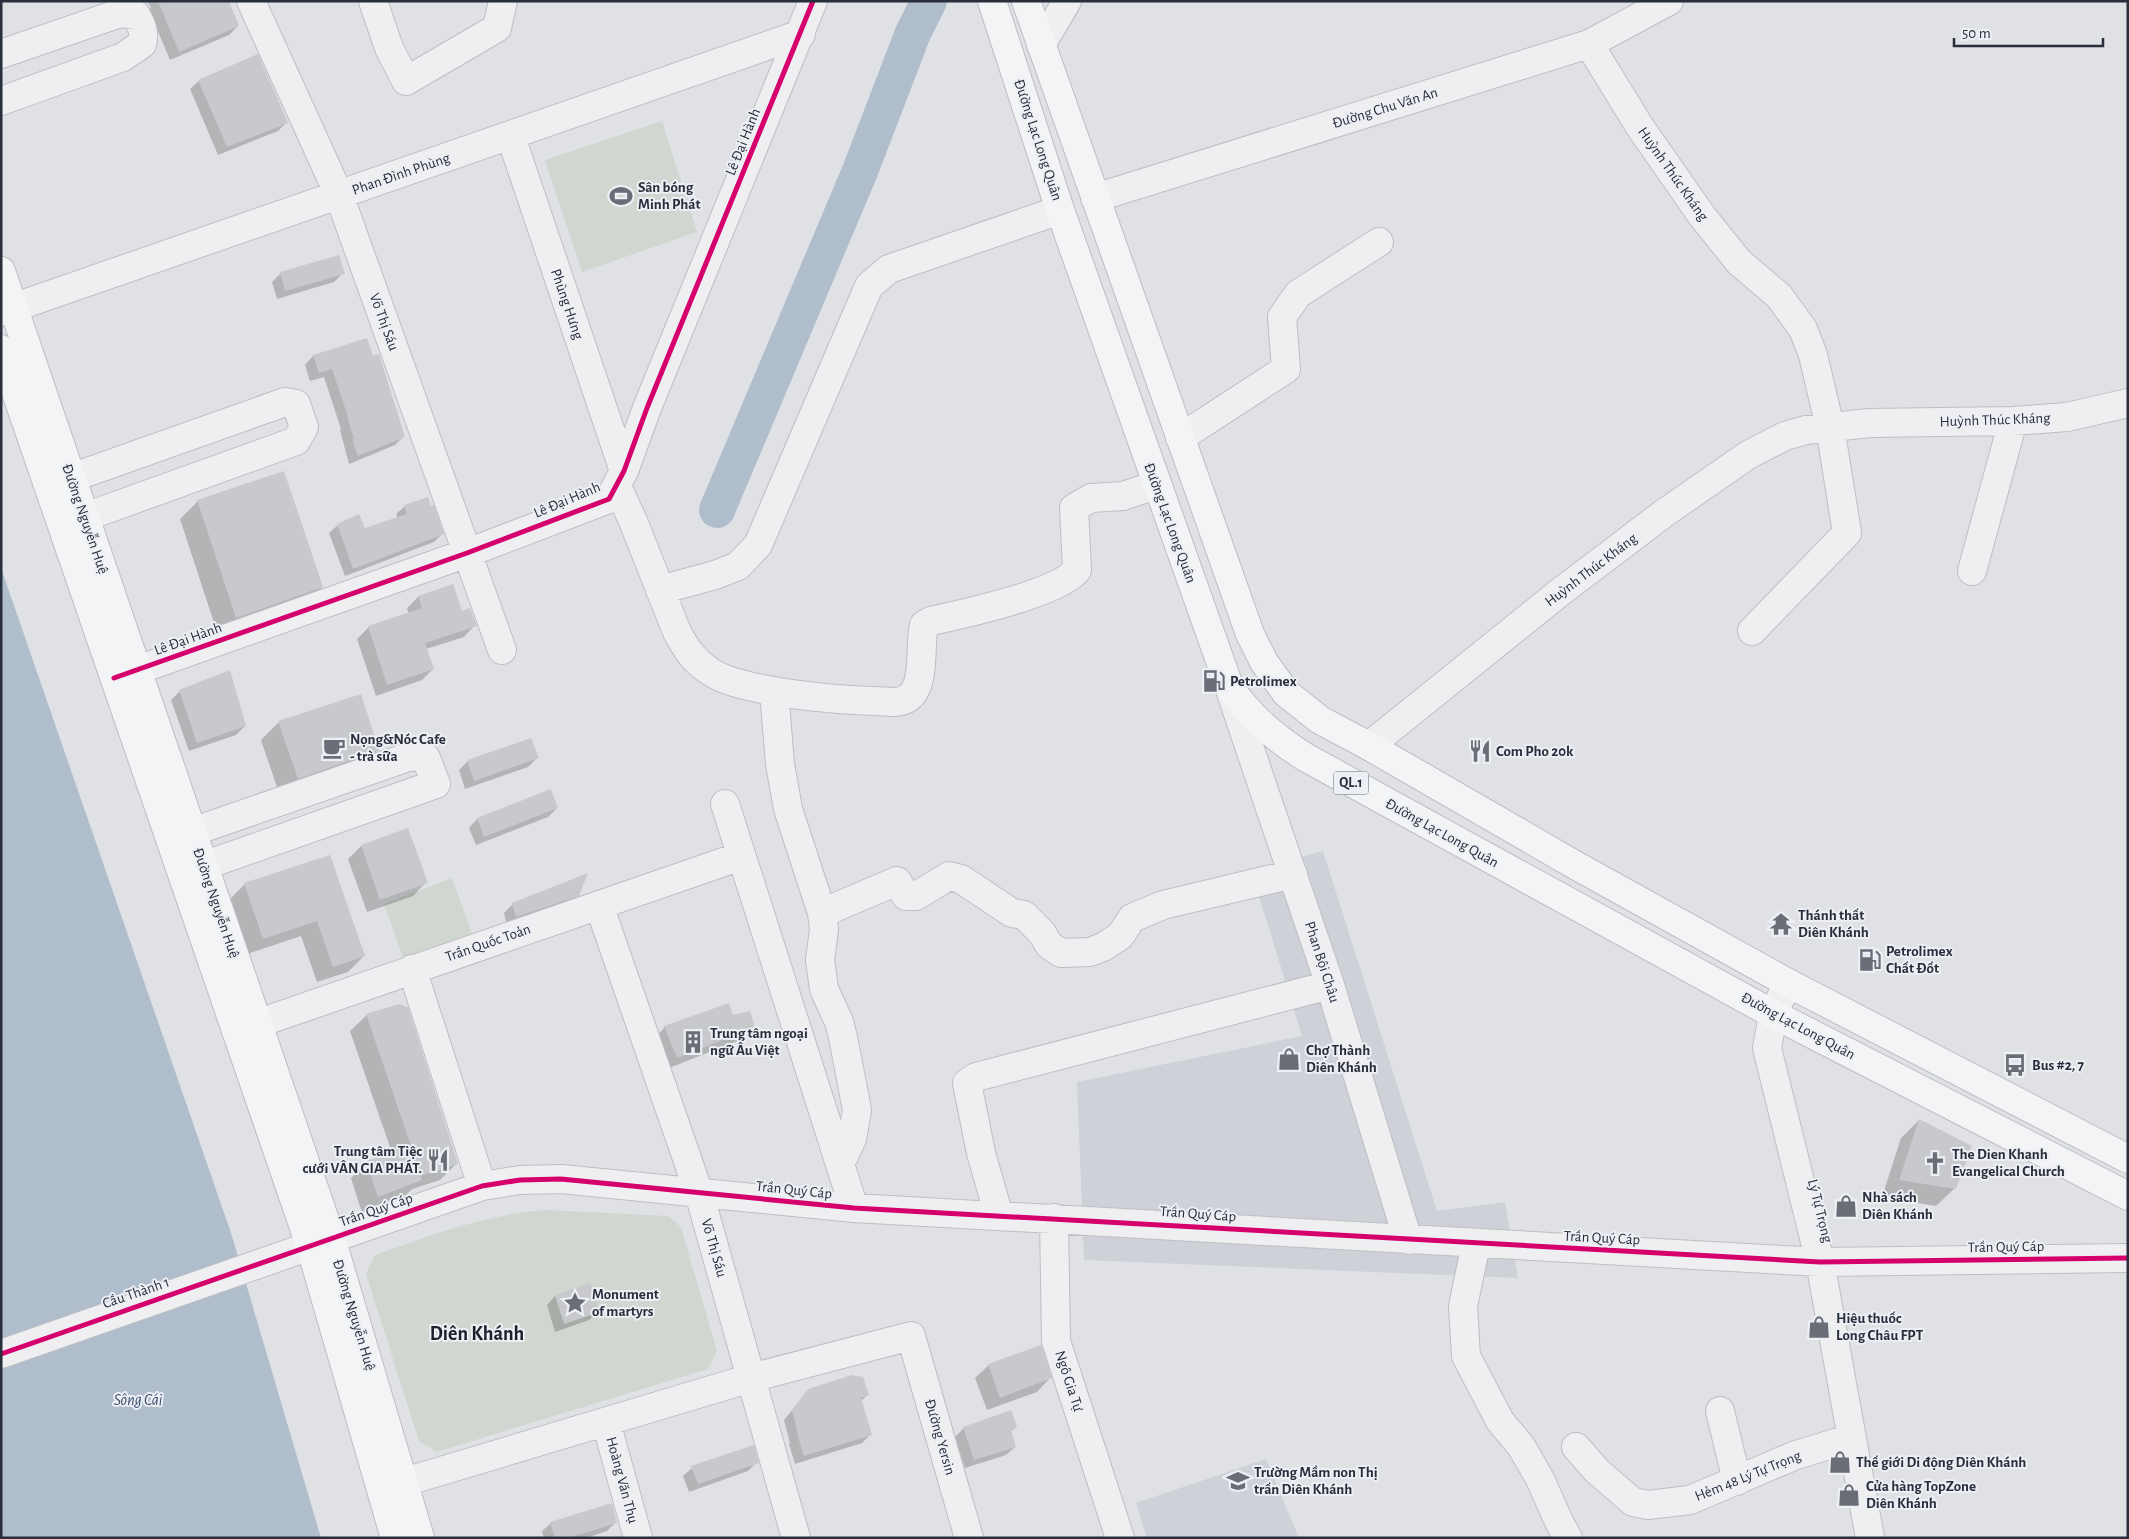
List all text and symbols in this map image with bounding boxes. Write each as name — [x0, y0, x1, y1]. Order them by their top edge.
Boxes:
scale bar — [1954, 15, 2103, 47]
text: 50 m — [1962, 26, 1991, 41]
street label: Đường Lạc Long Quân — [1011, 77, 1065, 203]
street label: Đường Chu Văn An — [1330, 85, 1440, 131]
street label: Lê Đại Hành — [723, 106, 763, 178]
street label: Huỳnh Thúc Kháng — [1635, 124, 1711, 224]
street label: Phan Đình Phùng — [350, 150, 453, 198]
place label: Sân bóng Minh Phát — [638, 180, 701, 212]
sports icon: Sân bóng Minh Phát — [608, 183, 634, 209]
street label: Phùng Hưng — [548, 267, 586, 342]
street label: Võ Thị Sáu — [367, 291, 401, 353]
street label: Huỳnh Thúc Kháng — [1939, 411, 2051, 429]
street label: Đường Lạc Long Quân — [1141, 461, 1199, 585]
street label: Đường Nguyễn Huệ — [59, 462, 112, 576]
street label: Lê Đại Hành — [531, 479, 603, 521]
street label: Huỳnh Thúc Kháng — [1542, 530, 1640, 609]
street label: Lê Đại Hành — [152, 620, 224, 658]
fuel station icon: Petrolimex — [1201, 668, 1227, 694]
place label: Petrolimex — [1230, 674, 1297, 689]
place label: Nọng&Nóc Cafe - trà sữa — [350, 732, 446, 764]
cafe icon: Nọng&Nóc Cafe - trà sữa — [321, 735, 347, 761]
restaurant icon: Com Pho 20k — [1467, 738, 1493, 764]
place label: Com Pho 20k — [1496, 744, 1574, 759]
road number: QL.1 — [1334, 771, 1368, 794]
street label: Đường Lạc Long Quân — [1383, 796, 1501, 870]
street label: Đường Nguyễn Huệ — [190, 846, 243, 960]
place label: Thánh thất Diên Khánh — [1798, 908, 1869, 940]
temple icon: Thánh thất Diên Khánh — [1768, 911, 1794, 937]
street label: Phan Bội Châu — [1302, 920, 1342, 1005]
street label: Trần Quốc Toản — [443, 921, 533, 965]
place label: Petrolimex Chất Đốt — [1886, 944, 1953, 976]
fuel station icon: Petrolimex Chất Đốt — [1857, 947, 1883, 973]
street label: Đường Lạc Long Quân — [1738, 990, 1858, 1062]
place label: Trung tâm ngoại ngữ Âu Việt — [710, 1026, 808, 1058]
building icon: Trung tâm ngoại ngữ Âu Việt — [680, 1029, 706, 1055]
place label: Chợ Thành Diên Khánh — [1306, 1043, 1377, 1075]
shop icon: Chợ Thành Diên Khánh — [1276, 1046, 1302, 1072]
bus stop icon: Bus #2, 7 — [2002, 1052, 2028, 1078]
place label: Bus #2, 7 — [2032, 1058, 2085, 1073]
place label: Trung tâm Tiệc cưới VÂN GIA PHÁT. — [302, 1144, 422, 1176]
restaurant icon: Trung tâm Tiệc cưới VÂN GIA PHÁT. — [425, 1147, 451, 1173]
place label: The Dien Khanh Evangelical Church — [1952, 1147, 2065, 1179]
church icon: The Dien Khanh Evangelical Church — [1922, 1150, 1948, 1176]
street label: Lý Tự Trọng — [1805, 1178, 1835, 1245]
street label: Trần Quý Cáp — [755, 1179, 833, 1201]
street label: Trần Quý Cáp — [337, 1190, 415, 1230]
place label: Nhà sách Diên Khánh — [1862, 1190, 1933, 1222]
shop icon: Nhà sách Diên Khánh — [1833, 1193, 1859, 1219]
street label: Trần Quý Cáp — [1159, 1204, 1237, 1224]
street label: Võ Thị Sáu — [699, 1217, 730, 1279]
street label: Trần Quý Cáp — [1563, 1229, 1641, 1247]
street label: Trần Quý Cáp — [1968, 1239, 2044, 1255]
street label: Đường Nguyễn Huệ — [330, 1257, 379, 1373]
street label: Cầu Thành 1 — [101, 1275, 171, 1311]
place label: Monument of martyrs — [592, 1287, 659, 1319]
place icon: Monument of martyrs — [562, 1290, 588, 1316]
place label: Hiệu thuốc Long Châu FPT — [1836, 1311, 1924, 1343]
shop icon: Hiệu thuốc Long Châu FPT — [1806, 1314, 1832, 1340]
district label: Diên Khánh — [430, 1324, 524, 1344]
street label: Ngô Gia Tự — [1052, 1349, 1086, 1414]
water label: Sông Cái — [114, 1392, 163, 1408]
street label: Đường Yersin — [922, 1397, 958, 1477]
street label: Hoàng Văn Thụ — [603, 1435, 641, 1525]
street label: Hẻm 48 Lý Tự Trọng — [1693, 1448, 1804, 1504]
shop icon: Thế giới Di động Diên Khánh — [1827, 1449, 1853, 1475]
place label: Thế giới Di động Diên Khánh — [1856, 1455, 2026, 1470]
place label: Trường Mầm non Thị trấn Diên Khánh — [1254, 1465, 1378, 1497]
school or university icon: Trường Mầm non Thị trấn Diên Khánh — [1225, 1468, 1251, 1494]
place label: Cửa hàng TopZone Diên Khánh — [1866, 1479, 1976, 1511]
shop icon: Cửa hàng TopZone Diên Khánh — [1836, 1482, 1862, 1508]

